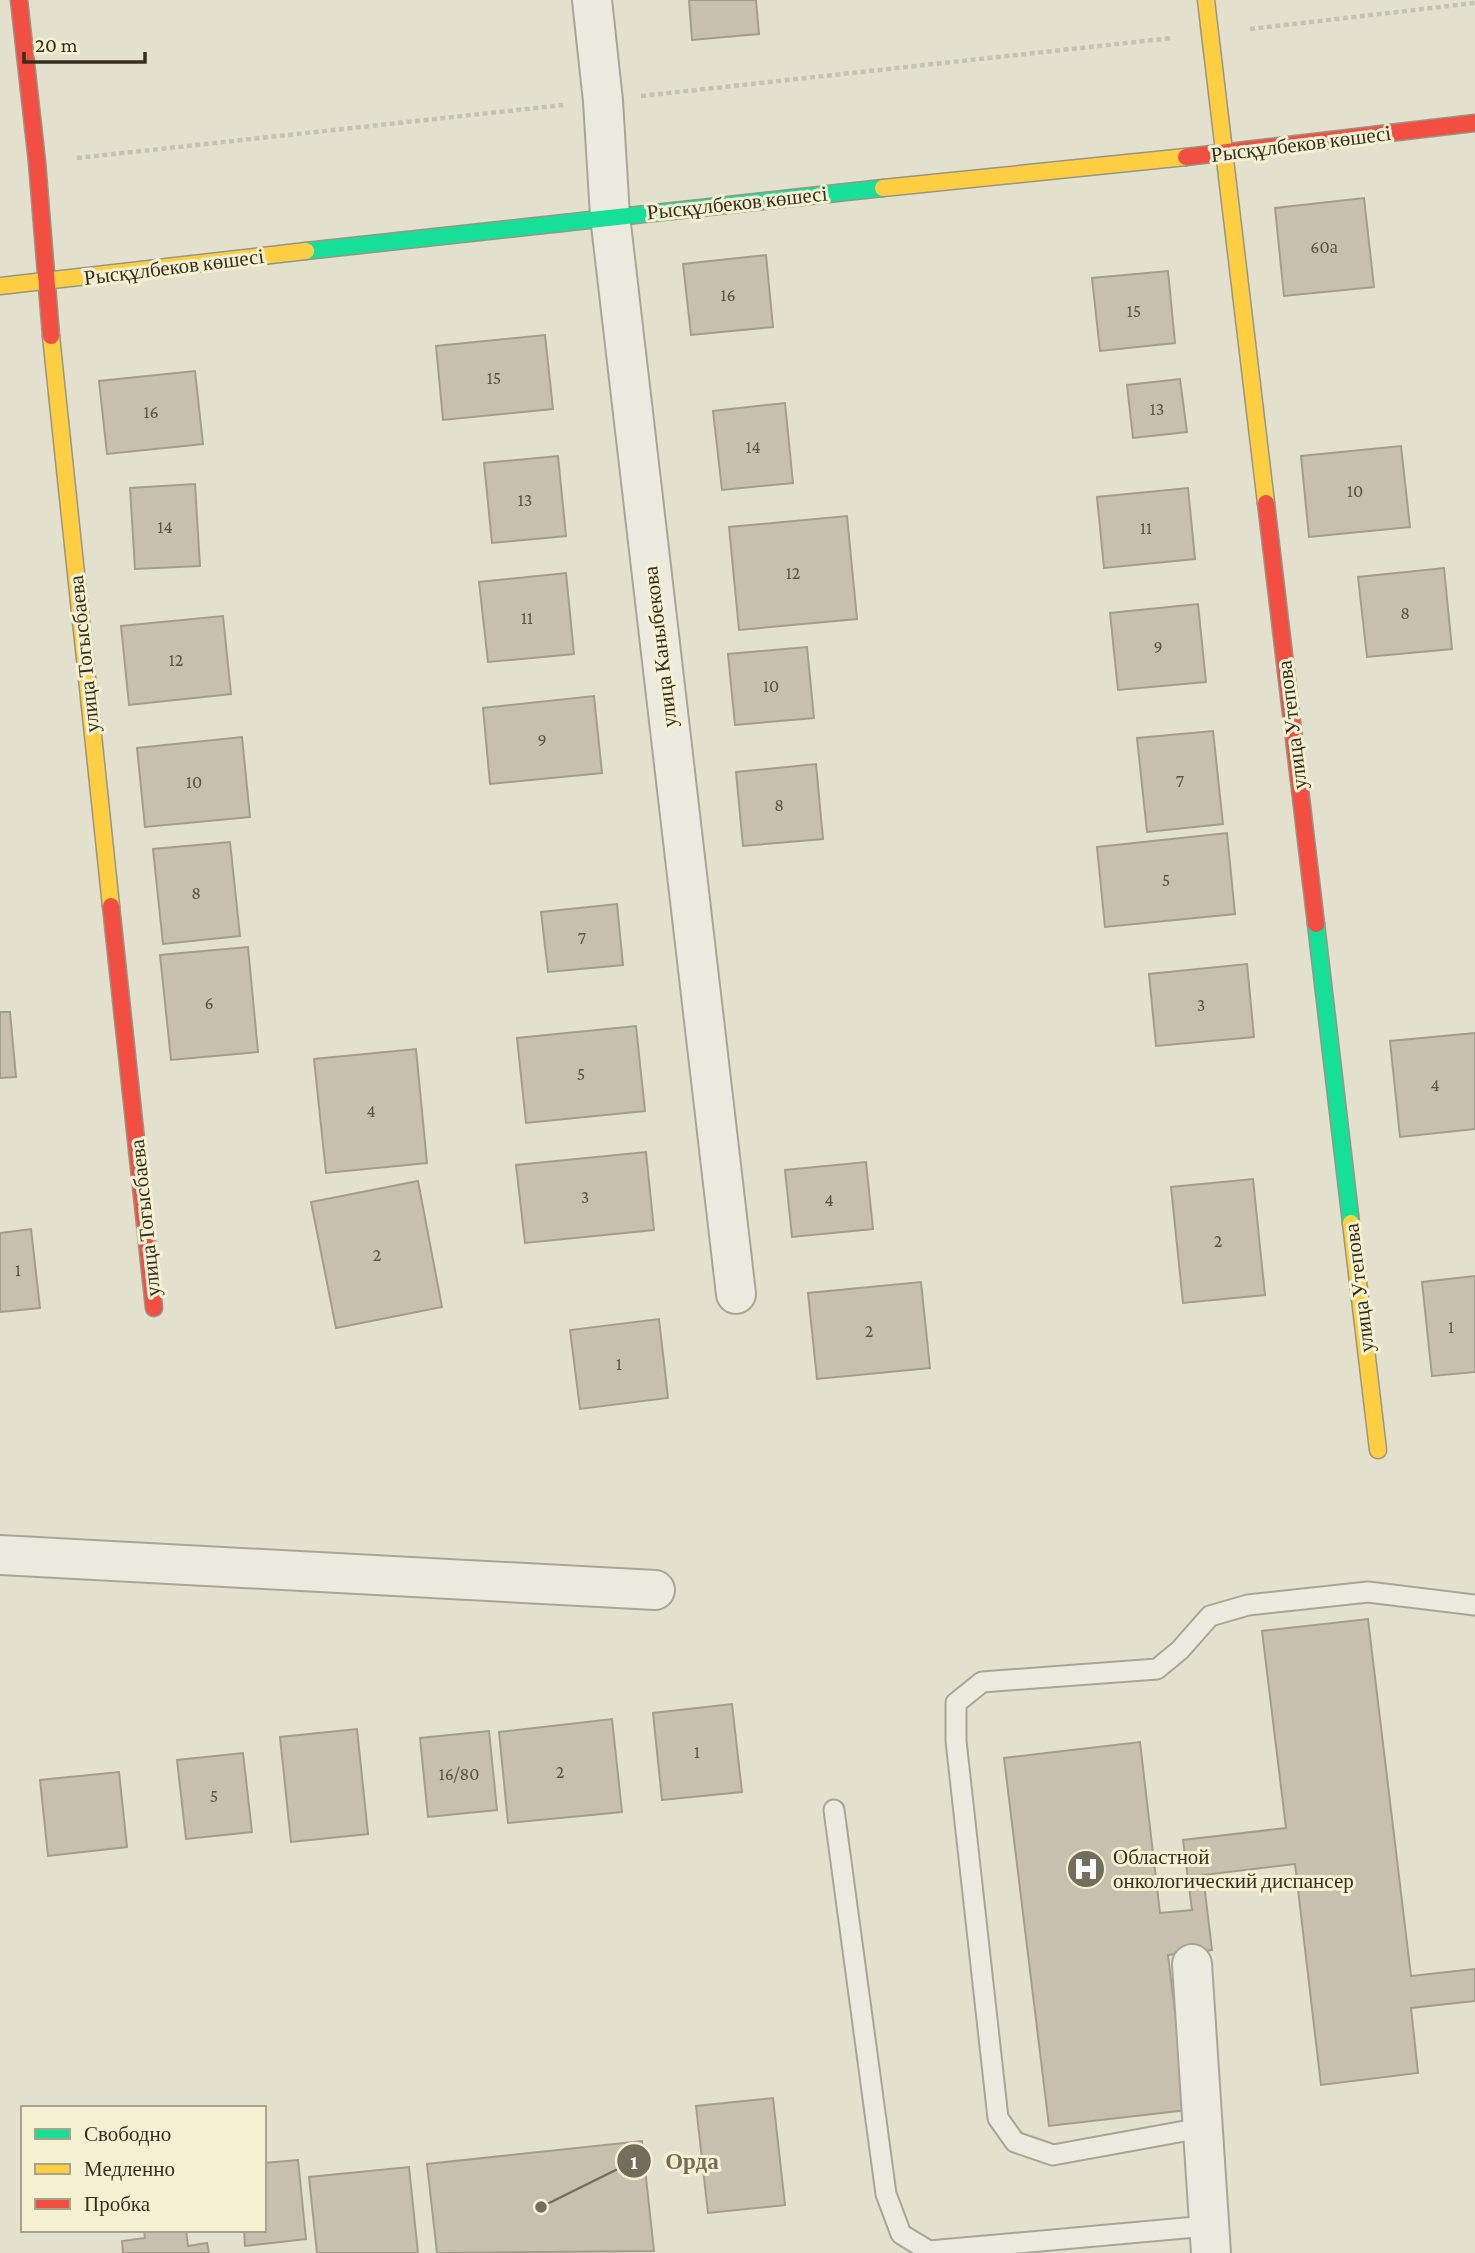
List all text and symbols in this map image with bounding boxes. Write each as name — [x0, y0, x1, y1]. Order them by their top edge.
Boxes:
scale bar — [24, 21, 145, 65]
text: 20 m — [35, 33, 78, 57]
street label: Рысқұлбеков көшесі — [1210, 121, 1393, 167]
street label: Рысқұлбеков көшесі — [646, 182, 829, 224]
house number: 60а — [1310, 237, 1338, 257]
street label: Рысқұлбеков көшесі — [83, 244, 266, 290]
house number: 16 — [720, 285, 736, 305]
house number: 15 — [1127, 301, 1141, 321]
house number: 15 — [487, 368, 501, 388]
house number: 13 — [1150, 399, 1164, 419]
house number: 16 — [143, 402, 159, 422]
house number: 14 — [745, 437, 761, 457]
house number: 10 — [1347, 481, 1363, 501]
house number: 13 — [518, 490, 532, 510]
house number: 14 — [157, 517, 173, 537]
house number: 11 — [1140, 518, 1152, 538]
house number: 12 — [786, 563, 800, 583]
street label: улица Каныбекова — [638, 564, 682, 729]
street label: улица Тогысбаева — [64, 573, 104, 734]
house number: 8 — [1400, 603, 1410, 623]
house number: 11 — [521, 608, 533, 628]
house number: 9 — [1153, 637, 1163, 657]
house number: 12 — [169, 650, 183, 670]
street label: улица Утепова — [1272, 658, 1312, 791]
house number: 10 — [763, 676, 779, 696]
house number: 9 — [537, 730, 547, 750]
house number: 7 — [1176, 771, 1184, 791]
house number: 10 — [186, 772, 202, 792]
house number: 8 — [774, 795, 784, 815]
house number: 5 — [1162, 870, 1170, 890]
house number: 8 — [191, 883, 201, 903]
house number: 7 — [578, 928, 586, 948]
house number: 6 — [204, 993, 214, 1013]
house number: 3 — [1197, 995, 1205, 1015]
house number: 5 — [577, 1064, 585, 1084]
house number: 4 — [1430, 1075, 1440, 1095]
house number: 4 — [366, 1101, 376, 1121]
street label: улица Тогысбаева — [125, 1137, 165, 1298]
house number: 3 — [581, 1187, 589, 1207]
house number: 4 — [824, 1190, 834, 1210]
street label: улица Утепова — [1339, 1221, 1379, 1354]
house number: 2 — [1214, 1231, 1222, 1251]
house number: 2 — [373, 1245, 381, 1265]
house number: 1 — [15, 1260, 21, 1280]
house number: 1 — [1448, 1317, 1454, 1337]
house number: 2 — [865, 1321, 873, 1341]
house number: 1 — [616, 1354, 622, 1374]
house number: 1 — [694, 1742, 700, 1762]
house number: 2 — [556, 1762, 564, 1782]
house number: 16/80 — [439, 1764, 479, 1784]
house number: 5 — [210, 1786, 218, 1806]
place label: Областной онкологический диспансер — [1113, 1845, 1354, 1893]
hospital icon: Областной онкологический диспансер — [1065, 1848, 1107, 1890]
legend — [21, 2106, 266, 2232]
text: Свободно — [84, 2122, 171, 2146]
callout: Орда — [616, 2139, 733, 2183]
text: Орда — [665, 2148, 719, 2174]
text: 1 — [630, 2150, 638, 2174]
text: Медленно — [84, 2157, 175, 2181]
text: Пробка — [84, 2192, 151, 2216]

